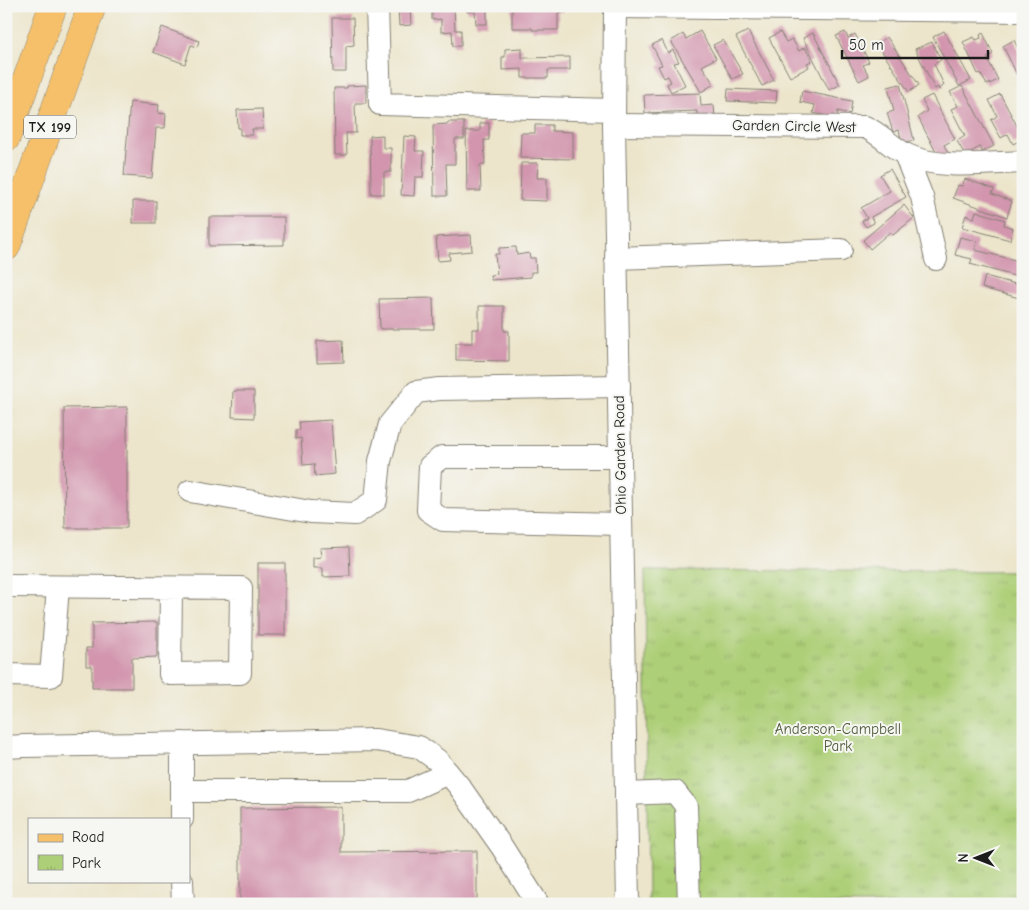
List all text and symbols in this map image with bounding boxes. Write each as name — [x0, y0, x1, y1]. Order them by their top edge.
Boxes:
scale bar — [842, 28, 988, 60]
text: 50 m — [849, 36, 884, 54]
road number: TX 199 — [24, 115, 76, 138]
street label: Garden Circle West — [732, 116, 857, 136]
street label: Ohio Garden Road — [610, 395, 630, 515]
park label: Anderson-Campbell Park — [775, 720, 901, 755]
legend — [28, 818, 190, 882]
text: Road — [72, 828, 104, 846]
north arrow — [952, 832, 1002, 882]
text: N — [955, 853, 972, 863]
text: Park — [72, 854, 101, 872]

